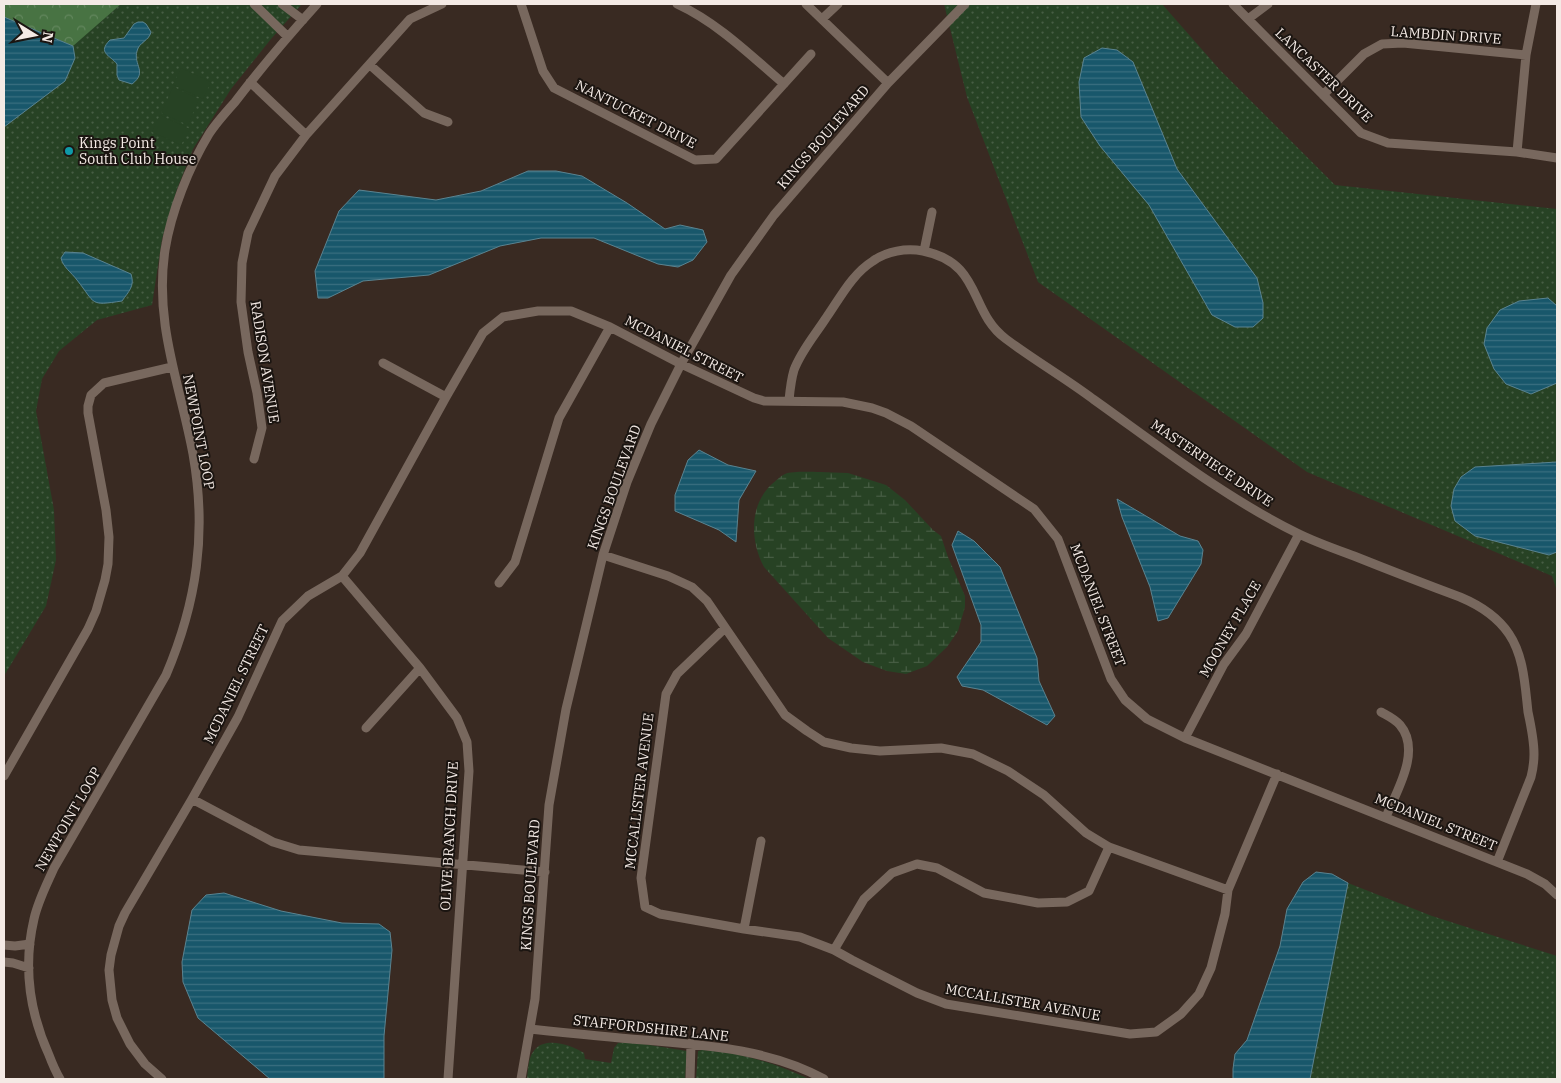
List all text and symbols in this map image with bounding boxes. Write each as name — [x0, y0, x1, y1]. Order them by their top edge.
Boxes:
north arrow — [10, 10, 60, 60]
street label: LAMBDIN DRIVE — [1390, 22, 1502, 48]
street label: LANCASTER DRIVE — [1271, 24, 1377, 126]
text: N — [38, 30, 58, 44]
street label: NANTUCKET DRIVE — [572, 76, 700, 152]
street label: KINGS BOULEVARD — [773, 81, 873, 193]
place label: Kings Point South Club House — [79, 134, 196, 168]
marker: Kings Point South Club House — [63, 145, 75, 157]
street label: RADISON AVENUE — [246, 300, 284, 424]
street label: MCDANIEL STREET — [622, 311, 746, 387]
street label: NEWPOINT LOOP — [179, 373, 219, 492]
street label: MASTERPIECE DRIVE — [1147, 415, 1277, 511]
street label: KINGS BOULEVARD — [583, 422, 645, 552]
street label: MCDANIEL STREET — [1066, 541, 1130, 669]
street label: MOONEY PLACE — [1195, 577, 1265, 681]
street label: MCDANIEL STREET — [199, 621, 273, 747]
street label: MCCALLISTER AVENUE — [620, 712, 658, 870]
street label: OLIVE BRANCH DRIVE — [436, 761, 462, 911]
street label: NEWPOINT LOOP — [31, 763, 105, 874]
street label: MCDANIEL STREET — [1372, 789, 1500, 855]
street label: KINGS BOULEVARD — [516, 819, 544, 951]
street label: MCCALLISTER AVENUE — [944, 979, 1102, 1025]
street label: STAFFORDSHIRE LANE — [572, 1011, 730, 1045]

